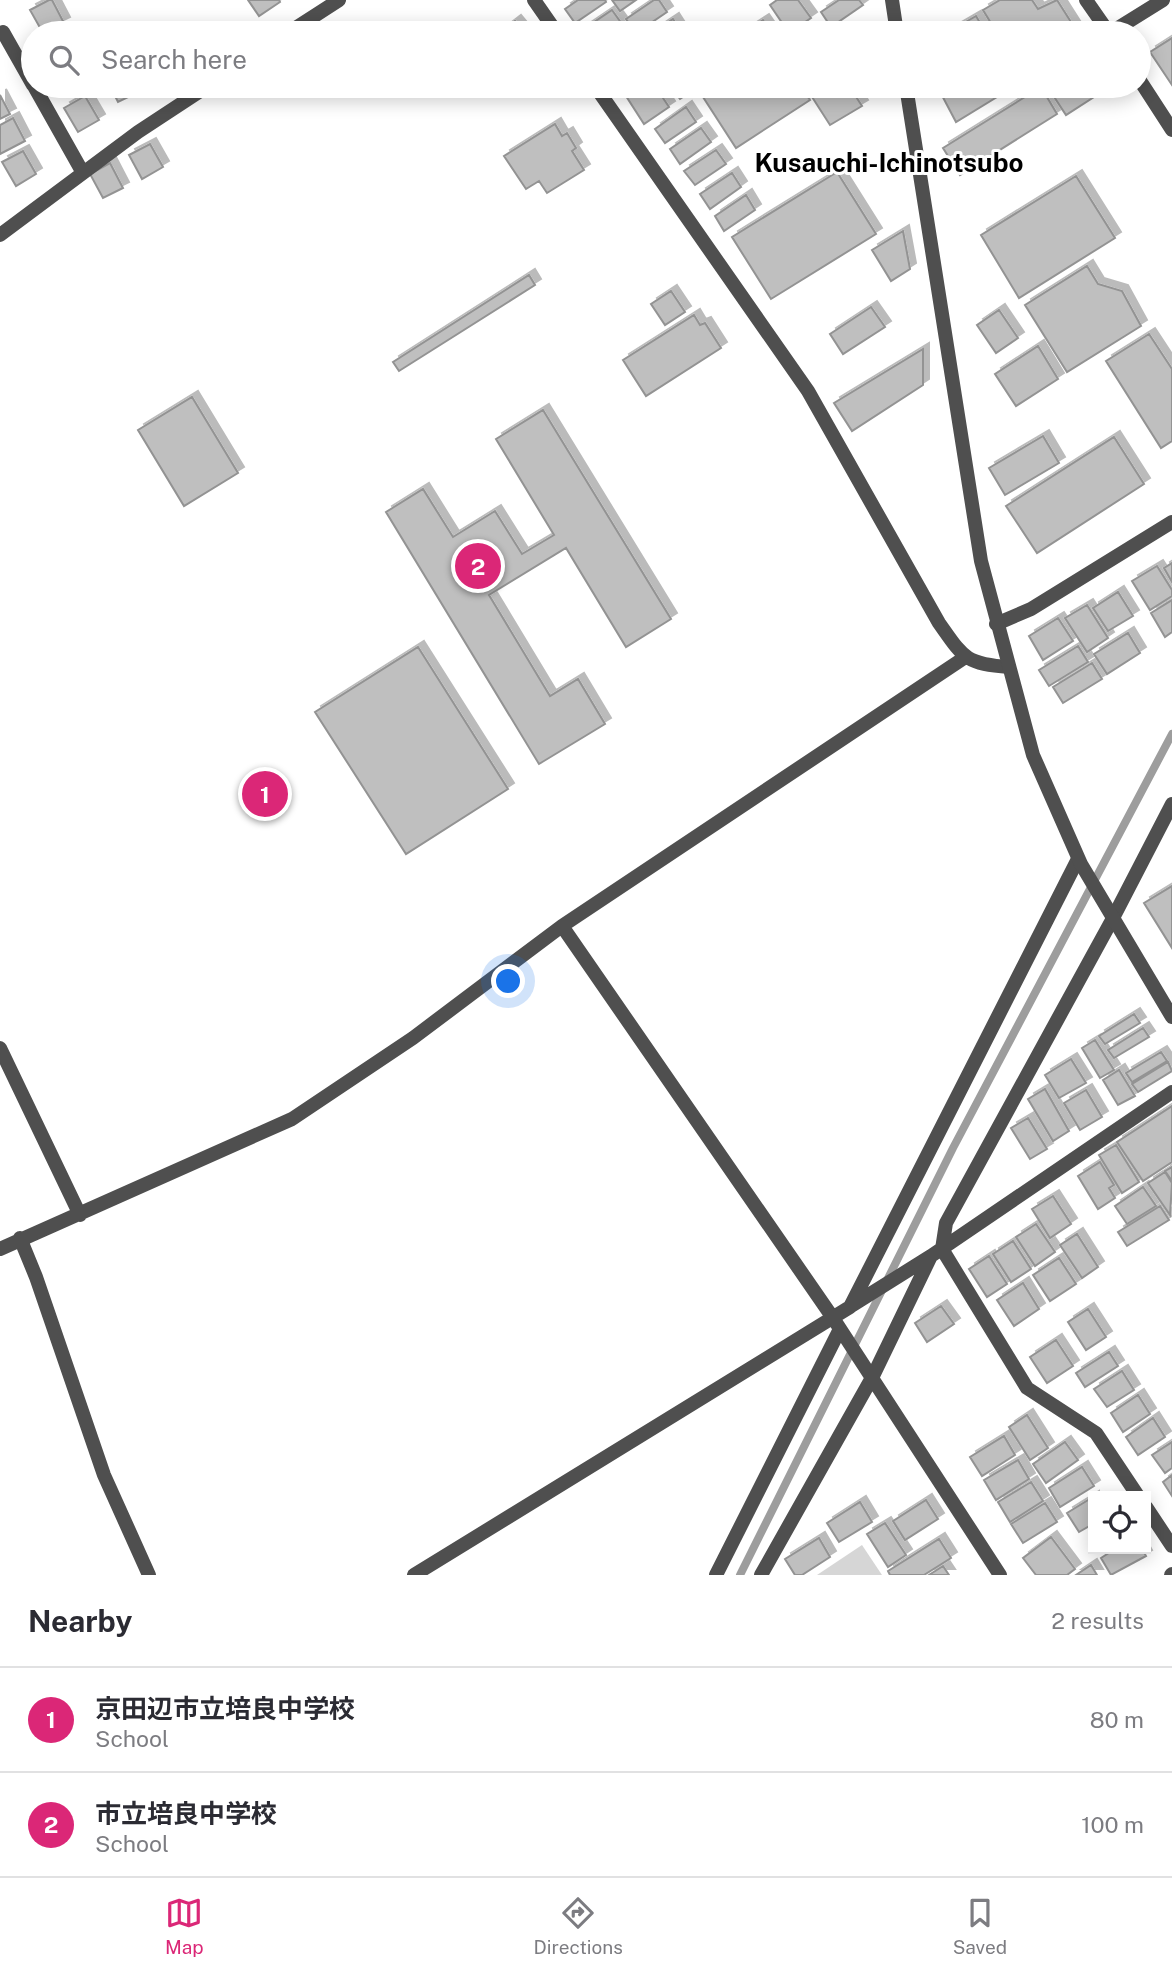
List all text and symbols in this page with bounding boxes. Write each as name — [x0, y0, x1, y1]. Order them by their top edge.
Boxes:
search box — [21, 21, 1151, 98]
icon: search — [45, 41, 83, 79]
text: Search here — [101, 44, 247, 75]
district label: Kusauchi-Ichinotsubo — [755, 147, 1023, 178]
pin: 2 — [455, 540, 501, 592]
pin: 1 — [242, 768, 288, 820]
your location — [491, 964, 525, 998]
map controls — [1088, 1491, 1151, 1554]
button: locate — [1088, 1491, 1151, 1554]
text: Nearby — [28, 1603, 132, 1639]
text: 2 results — [1051, 1607, 1144, 1634]
text: 京田辺市立培良中学校 — [95, 1693, 355, 1724]
text: 1 — [46, 1706, 56, 1733]
text: 80 m — [1090, 1706, 1144, 1733]
text: School — [95, 1725, 169, 1752]
text: 市立培良中学校 — [95, 1798, 277, 1829]
text: 2 — [44, 1811, 58, 1838]
text: 100 m — [1081, 1811, 1144, 1838]
text: School — [95, 1830, 169, 1857]
tab: Map — [165, 1894, 204, 1958]
tab: Directions — [534, 1894, 623, 1958]
tab: Saved — [953, 1894, 1007, 1958]

